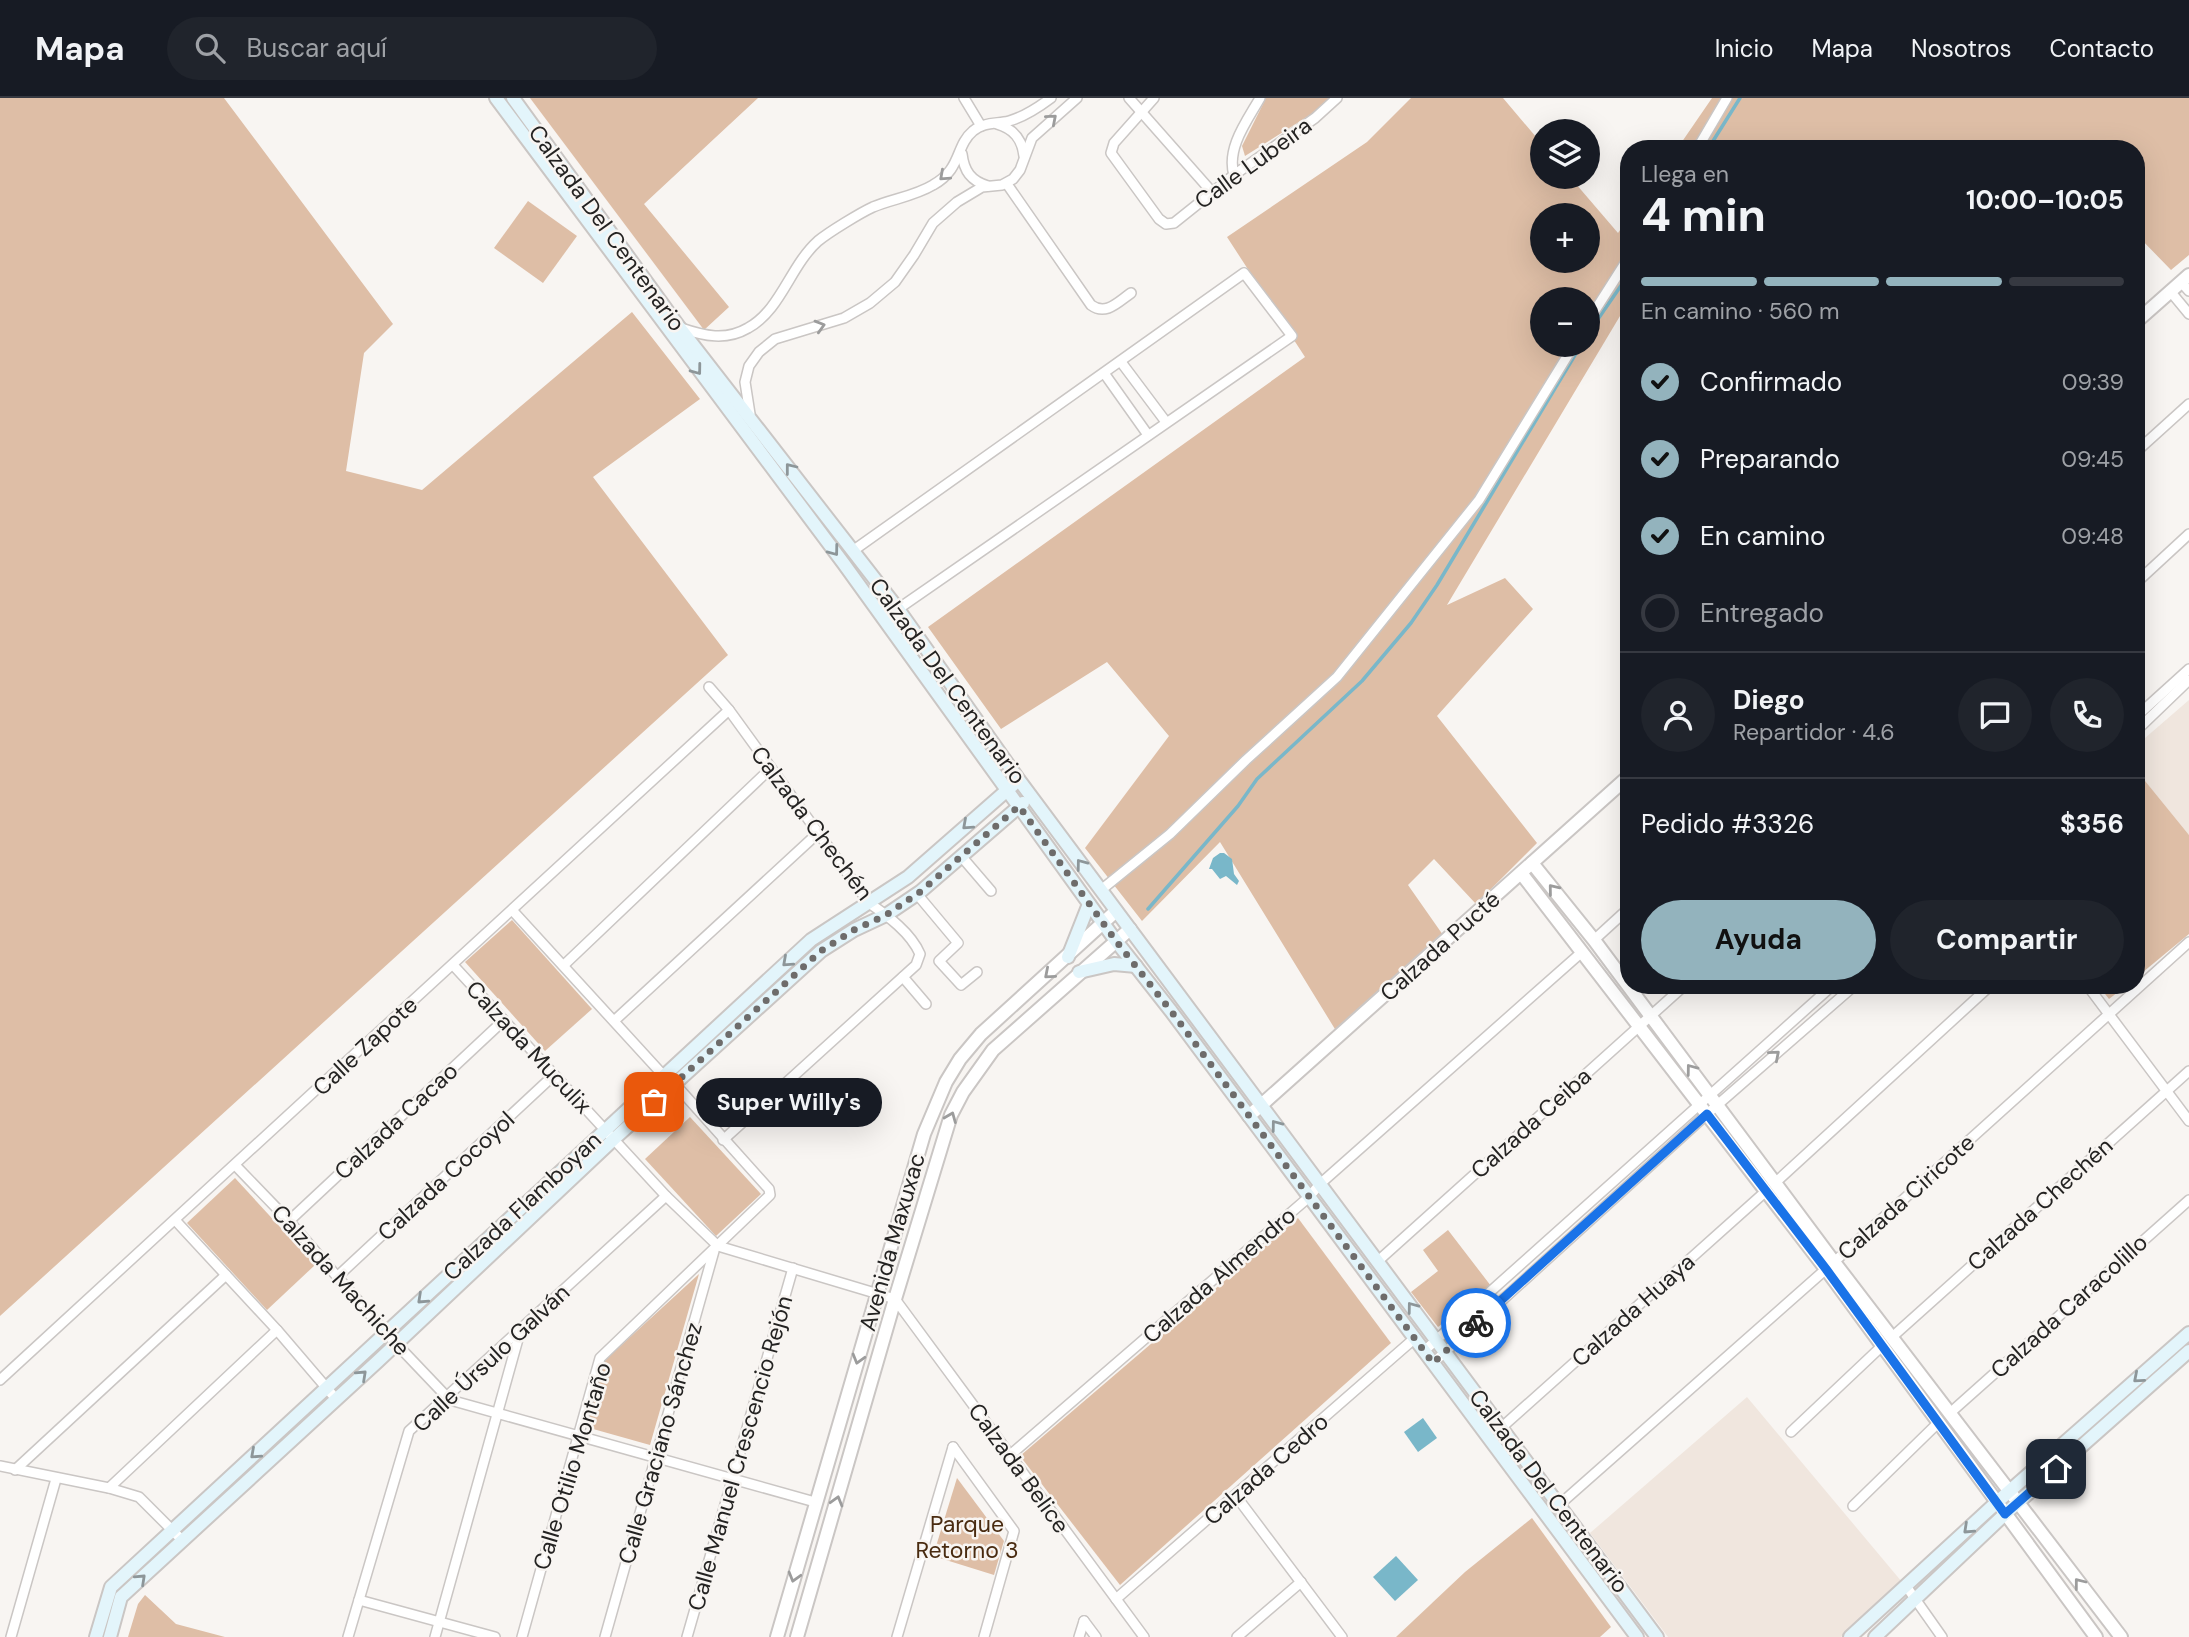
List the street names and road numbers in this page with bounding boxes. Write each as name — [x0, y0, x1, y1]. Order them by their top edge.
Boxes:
street label: Calle Lubeira — [1188, 110, 1318, 216]
street label: Calzada Del Centenario — [522, 119, 692, 337]
street label: Calzada Del Centenario — [863, 572, 1033, 790]
street label: Calzada Chechén — [744, 740, 880, 906]
street label: Calzada Pucté — [1374, 884, 1506, 1008]
street label: Calzada Muculix — [460, 974, 598, 1120]
street label: Calle Zapote — [306, 990, 424, 1102]
street label: Calzada Cacao — [328, 1056, 464, 1186]
street label: Calzada Ceiba — [1464, 1061, 1598, 1185]
street label: Calzada Cocoyol — [371, 1105, 521, 1247]
street label: Calzada Flamboyan — [437, 1125, 607, 1287]
street label: Calzada Ciricote — [1831, 1128, 1981, 1266]
street label: Calzada Chechén — [1961, 1131, 2119, 1277]
street label: Avenida Maxuxac — [852, 1149, 932, 1335]
street label: Calzada Machiche — [265, 1198, 417, 1362]
street label: Calzada Almendro — [1136, 1200, 1302, 1350]
street label: Calzada Caracolillo — [1984, 1227, 2154, 1385]
street label: Calzada Huaya — [1565, 1247, 1701, 1373]
street label: Calle Úrsulo Galván — [406, 1277, 576, 1439]
street label: Calle Manuel Crescencio Rejón — [681, 1292, 799, 1614]
street label: Calle Graciano Sánchez — [611, 1319, 709, 1567]
street label: Calle Otilio Montaño — [526, 1358, 618, 1574]
street label: Calzada Del Centenario — [1462, 1383, 1636, 1599]
street label: Calzada Belice — [962, 1397, 1076, 1539]
street label: Calzada Cedro — [1197, 1407, 1335, 1531]

